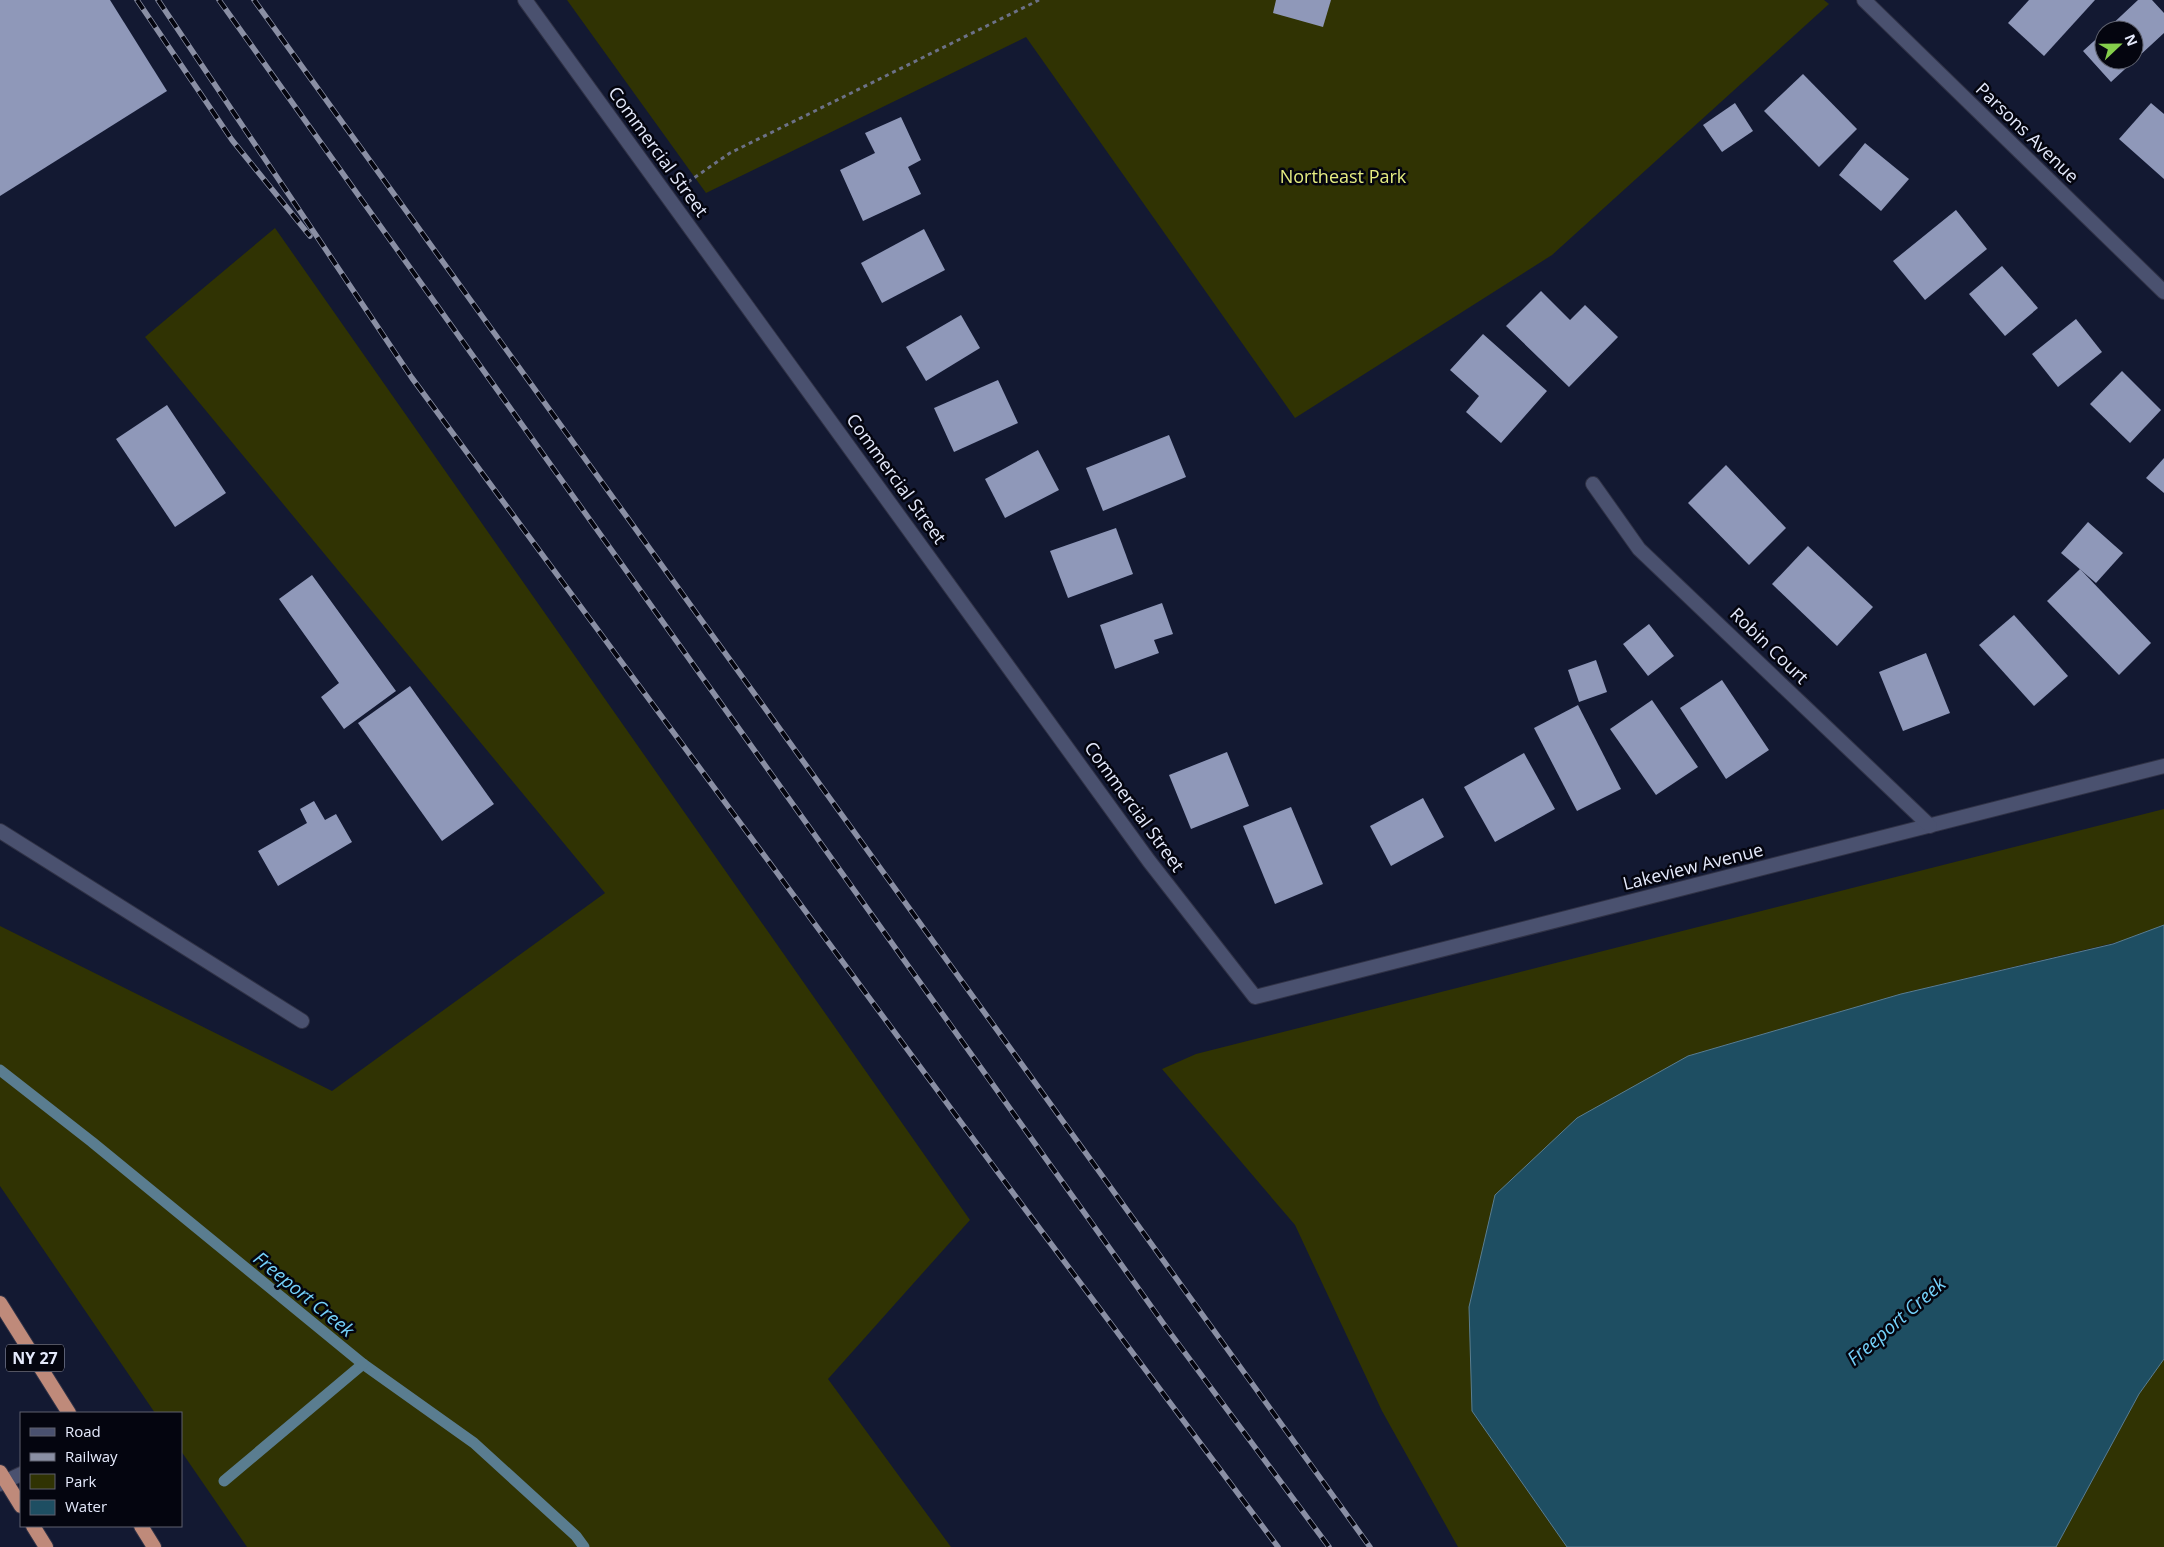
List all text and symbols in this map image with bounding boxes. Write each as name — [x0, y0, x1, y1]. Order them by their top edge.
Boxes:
north arrow — [2094, 20, 2144, 70]
text: N — [2121, 31, 2142, 49]
street label: Parsons Avenue — [1971, 77, 2084, 188]
street label: Commercial Street — [603, 81, 714, 221]
park label: Northeast Park — [1280, 164, 1407, 188]
street label: Commercial Street — [841, 408, 952, 548]
street label: Robin Court — [1725, 602, 1814, 689]
street label: Commercial Street — [1079, 736, 1190, 876]
street label: Lakeview Avenue — [1620, 837, 1765, 895]
water label: Freeport Creek — [248, 1245, 360, 1343]
water label: Freeport Creek — [1841, 1270, 1951, 1371]
road number: NY 27 — [6, 1345, 64, 1372]
legend — [20, 1412, 182, 1527]
text: Road — [65, 1421, 101, 1441]
text: Railway — [65, 1446, 118, 1466]
text: Park — [65, 1471, 96, 1491]
text: Water — [65, 1496, 107, 1516]

